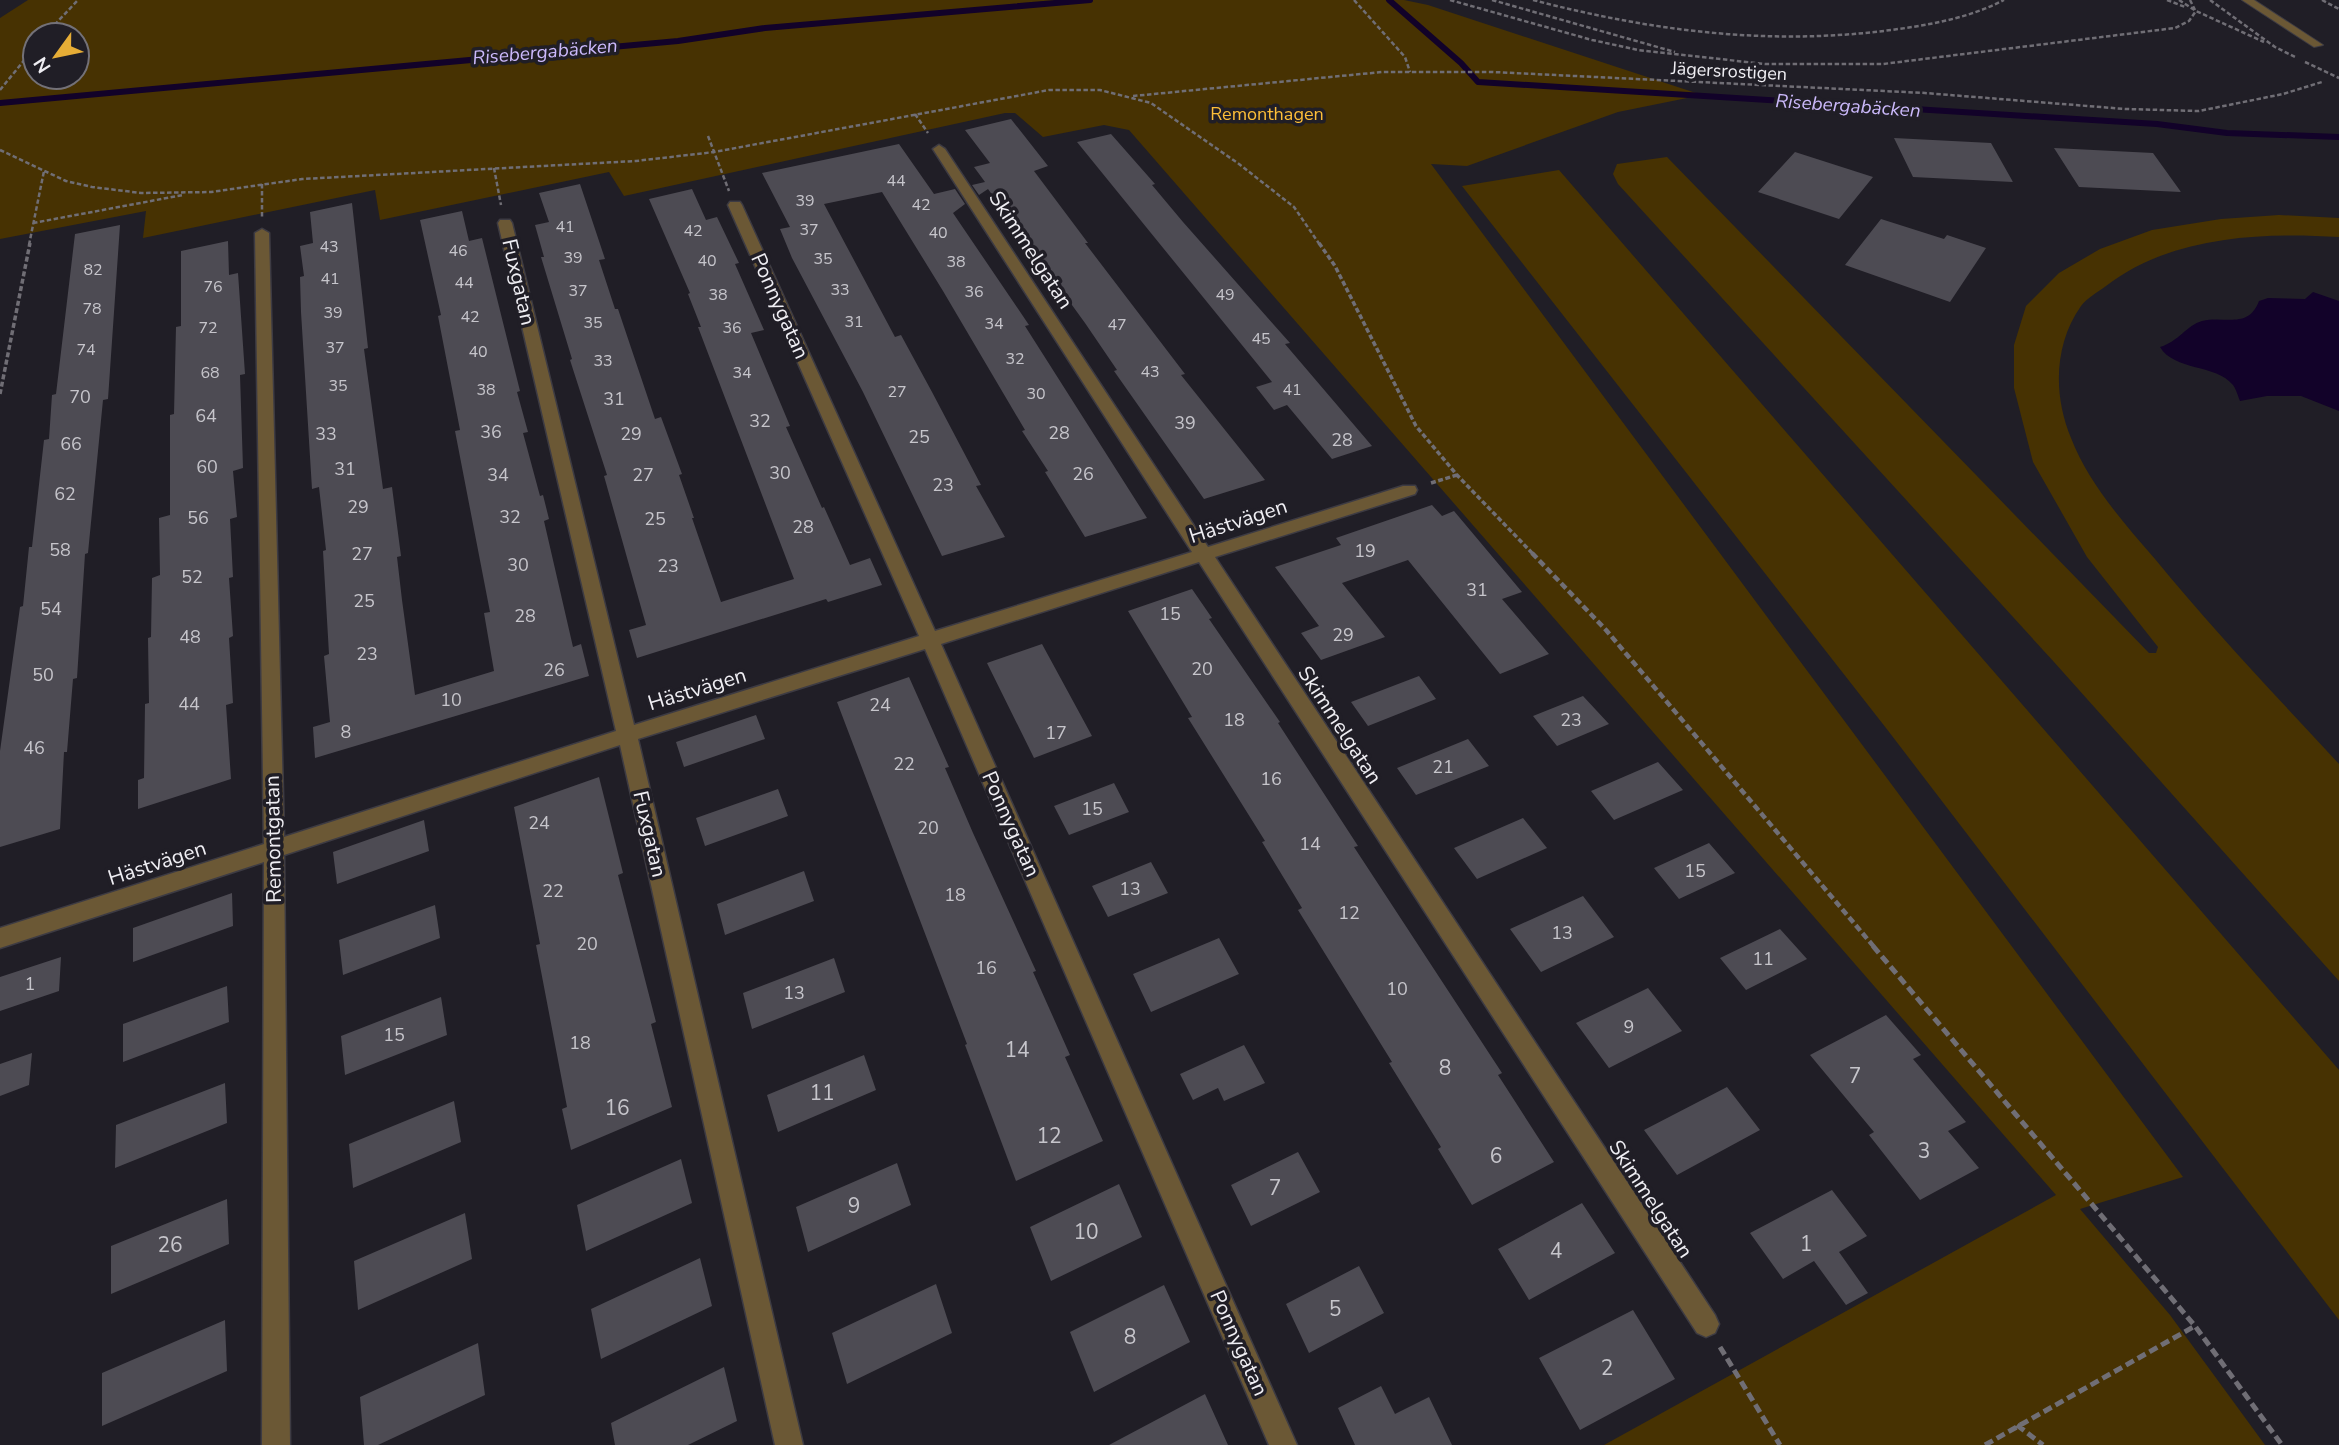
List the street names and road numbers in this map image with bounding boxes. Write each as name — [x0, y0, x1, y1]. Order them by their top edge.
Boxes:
street label: Jägersrostigen — [1669, 56, 1788, 86]
street label: Skimmelgatan — [982, 186, 1080, 314]
street label: Fuxgatan — [495, 236, 543, 328]
street label: Ponnygatan — [744, 249, 816, 363]
street label: Hästvägen — [1185, 492, 1291, 550]
street label: Hästvägen — [644, 661, 750, 717]
street label: Skimmelgatan — [1291, 661, 1389, 789]
street label: Ponnygatan — [975, 767, 1047, 881]
street label: Remontgatan — [258, 775, 288, 903]
street label: Fuxgatan — [626, 788, 674, 880]
street label: Hästvägen — [104, 834, 210, 892]
street label: Skimmelgatan — [1602, 1135, 1700, 1263]
street label: Ponnygatan — [1203, 1286, 1275, 1400]

